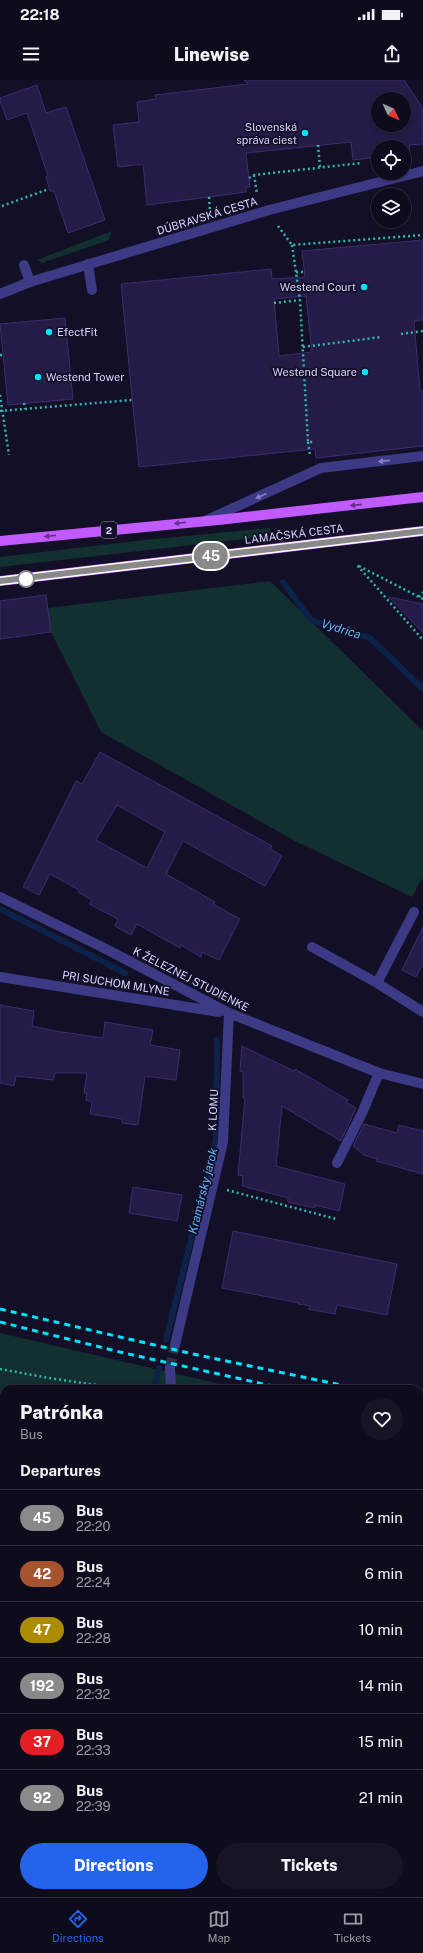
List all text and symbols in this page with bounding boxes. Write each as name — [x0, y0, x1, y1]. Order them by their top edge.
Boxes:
text: 22:18 — [20, 6, 60, 23]
icon: menu — [20, 43, 42, 65]
icon: share — [381, 43, 403, 65]
text: Linewise — [174, 44, 249, 65]
north arrow — [371, 92, 411, 132]
map controls — [371, 92, 411, 228]
place label: Slovenská správa ciest — [236, 121, 297, 146]
marker: Slovenská správa ciest — [300, 128, 310, 138]
button: locate — [371, 140, 411, 180]
button: layers — [371, 188, 411, 228]
street label: DÚBRAVSKÁ CESTA — [155, 194, 259, 237]
place label: Westend Court — [280, 281, 356, 293]
marker: Westend Court — [359, 282, 369, 292]
place label: EfectFit — [57, 326, 98, 338]
marker: EfectFit — [44, 327, 54, 337]
place label: Westend Square — [273, 366, 357, 378]
marker: Westend Square — [360, 367, 370, 377]
place label: Westend Tower — [46, 371, 124, 383]
marker: Westend Tower — [33, 372, 43, 382]
one-way arrow — [378, 458, 390, 464]
one-way arrow — [255, 493, 266, 499]
one-way arrow — [350, 502, 363, 508]
one-way arrow — [173, 520, 186, 527]
street label: LAMAČSKÁ CESTA — [244, 521, 344, 546]
road number: 2 — [101, 522, 117, 538]
one-way arrow — [44, 533, 56, 539]
line badge: 45 — [193, 543, 229, 569]
text: 45 — [202, 548, 220, 564]
unlabelled marker — [17, 570, 35, 588]
water label: Vydrica — [319, 616, 363, 642]
street label: K ŽELEZNEJ STUDIENKE — [131, 945, 251, 1014]
street label: PRI SUCHOM MLYNE — [61, 969, 171, 997]
street label: K LOMU — [206, 1089, 220, 1131]
water label: Kramársky jarok — [186, 1146, 221, 1235]
button: heart — [361, 1398, 403, 1440]
text: Patrónka — [20, 1401, 103, 1423]
text: Bus — [20, 1427, 43, 1442]
text: Departures — [20, 1462, 101, 1479]
text: Bus — [76, 1502, 103, 1519]
text: 2 min — [365, 1509, 403, 1526]
text: 45 — [33, 1510, 51, 1526]
text: 22:20 — [76, 1519, 110, 1534]
text: Bus — [76, 1558, 103, 1575]
text: 6 min — [365, 1565, 403, 1582]
text: 42 — [33, 1566, 51, 1582]
text: 22:24 — [76, 1575, 111, 1590]
text: Bus — [76, 1614, 103, 1631]
text: 10 min — [359, 1621, 403, 1638]
text: 47 — [33, 1622, 51, 1638]
text: 22:28 — [76, 1631, 111, 1646]
text: Bus — [76, 1670, 103, 1687]
text: 14 min — [358, 1677, 403, 1694]
text: 192 — [30, 1678, 54, 1694]
text: 22:32 — [76, 1687, 110, 1702]
text: Bus — [76, 1726, 103, 1743]
text: 15 min — [358, 1733, 403, 1750]
text: 37 — [33, 1734, 51, 1750]
text: 22:33 — [76, 1743, 111, 1758]
text: Bus — [76, 1782, 103, 1799]
text: 21 min — [359, 1789, 403, 1806]
text: 92 — [33, 1790, 51, 1806]
text: 22:39 — [76, 1799, 111, 1814]
button: Directions — [20, 1843, 208, 1889]
button: Tickets — [216, 1843, 403, 1889]
tab: Directions — [52, 1908, 104, 1944]
tab: Map — [208, 1908, 230, 1944]
tab: Tickets — [334, 1908, 371, 1944]

